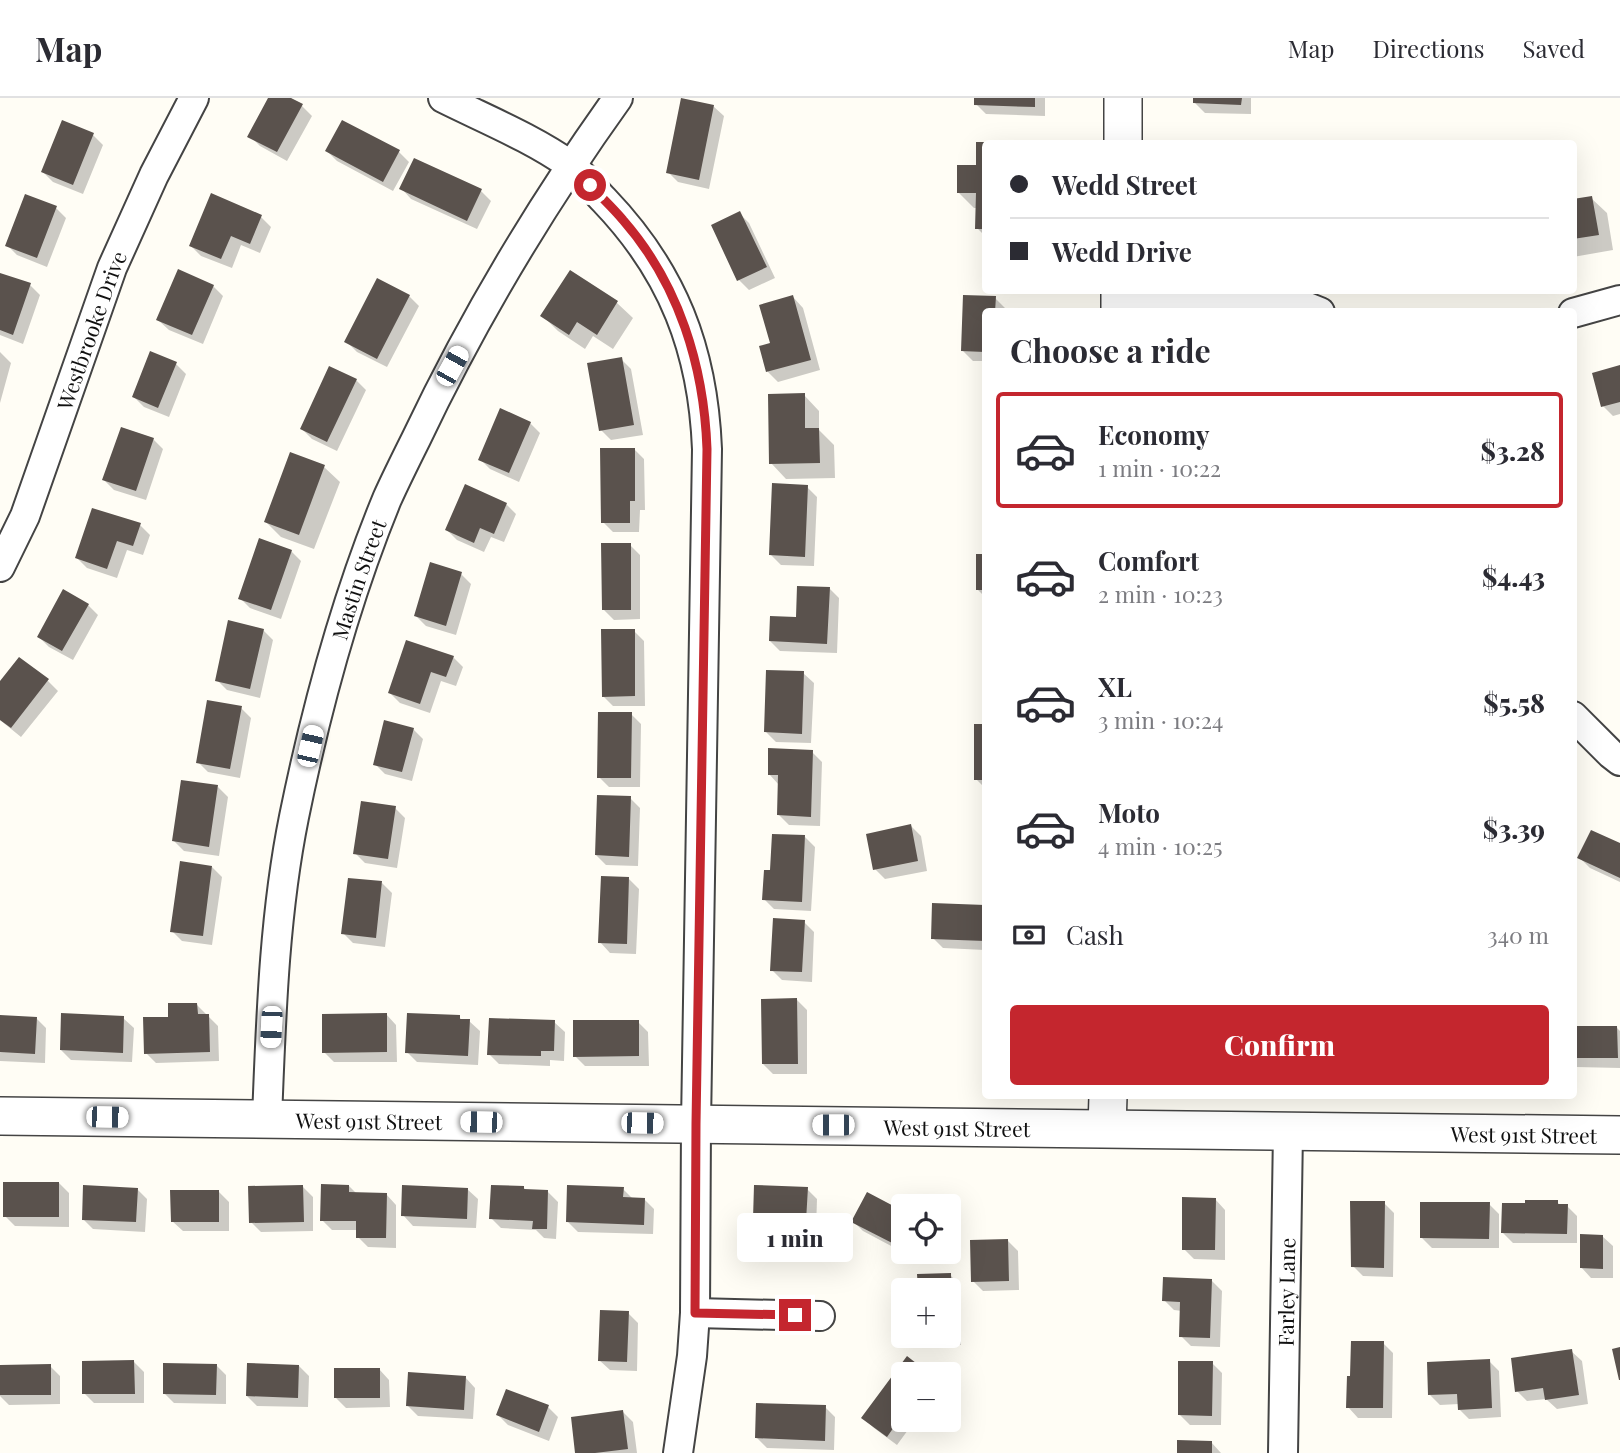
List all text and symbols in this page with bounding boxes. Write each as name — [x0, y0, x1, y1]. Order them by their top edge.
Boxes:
text: Map — [35, 26, 102, 70]
text: Map — [1288, 32, 1334, 64]
text: Directions — [1372, 32, 1485, 64]
text: Saved — [1523, 32, 1585, 64]
text: Wedd Street — [1052, 167, 1197, 202]
route start — [574, 169, 606, 201]
text: Wedd Drive — [1052, 234, 1192, 269]
street label: Westbrooke Drive — [49, 246, 132, 414]
text: Choose a ride — [1010, 328, 1211, 371]
car — [433, 343, 472, 389]
text: Economy — [1098, 417, 1209, 452]
icon: car — [1014, 419, 1077, 482]
text: $3.28 — [1481, 433, 1545, 468]
text: 1 min · 10:22 — [1098, 452, 1221, 483]
street label: Mastin Street — [325, 514, 392, 643]
text: Comfort — [1098, 543, 1199, 578]
icon: car — [1014, 545, 1077, 608]
text: $4.43 — [1482, 559, 1545, 594]
text: 2 min · 10:23 — [1098, 578, 1223, 609]
text: XL — [1098, 669, 1132, 704]
icon: car — [1014, 671, 1077, 734]
text: $5.58 — [1483, 685, 1545, 720]
text: 3 min · 10:24 — [1098, 704, 1223, 735]
car — [296, 723, 325, 769]
text: Moto — [1098, 795, 1160, 830]
icon: car — [1014, 797, 1077, 860]
text: $3.39 — [1483, 811, 1545, 846]
text: 4 min · 10:25 — [1098, 830, 1223, 861]
icon: cash — [1010, 916, 1048, 954]
text: Cash — [1066, 917, 1124, 952]
text: 340 m — [1487, 919, 1549, 950]
car — [260, 1005, 283, 1049]
button: Confirm — [1010, 1005, 1549, 1085]
street label: West 91st Street — [295, 1105, 443, 1135]
car — [86, 1106, 129, 1128]
car — [460, 1111, 503, 1133]
car — [621, 1112, 664, 1134]
street label: West 91st Street — [883, 1112, 1031, 1142]
car — [813, 1115, 855, 1136]
street label: West 91st Street — [1449, 1119, 1598, 1149]
map controls — [891, 1194, 961, 1432]
button: locate — [891, 1194, 961, 1264]
callout: 1 min — [737, 1214, 853, 1262]
text: 1 min — [767, 1222, 823, 1253]
street label: Farley Lane — [1271, 1238, 1300, 1347]
button: + — [891, 1278, 961, 1348]
route end — [779, 1299, 811, 1331]
button: − — [891, 1362, 961, 1432]

